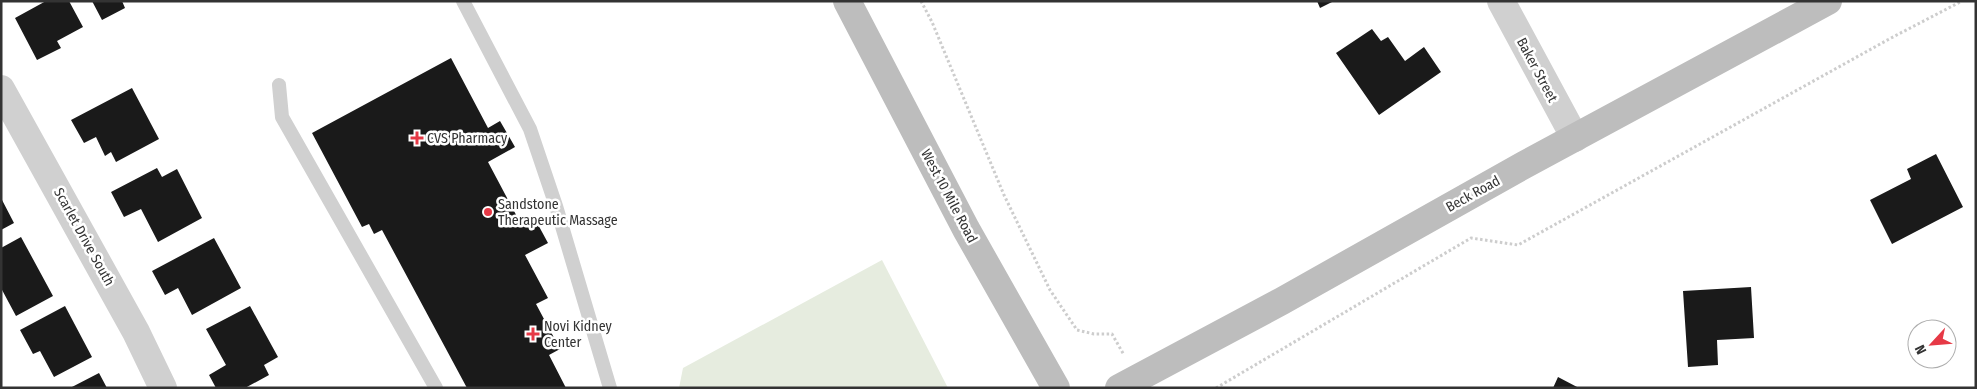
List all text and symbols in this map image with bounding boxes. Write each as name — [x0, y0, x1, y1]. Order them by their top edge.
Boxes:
street label: Baker Street — [1513, 35, 1561, 105]
place label: CVS Pharmacy — [427, 130, 508, 147]
marker: CVS Pharmacy — [411, 132, 423, 144]
street label: West 10 Mile Road — [917, 146, 981, 246]
street label: Beck Road — [1443, 172, 1503, 216]
street label: Scarlet Drive South — [50, 185, 118, 289]
place label: Sandstone Therapeutic Massage — [498, 196, 618, 229]
marker: Sandstone Therapeutic Massage — [482, 206, 494, 218]
place label: Novi Kidney Center — [544, 318, 613, 351]
north arrow — [1907, 319, 1957, 369]
marker: Novi Kidney Center — [526, 327, 540, 341]
text: N — [1911, 342, 1930, 357]

